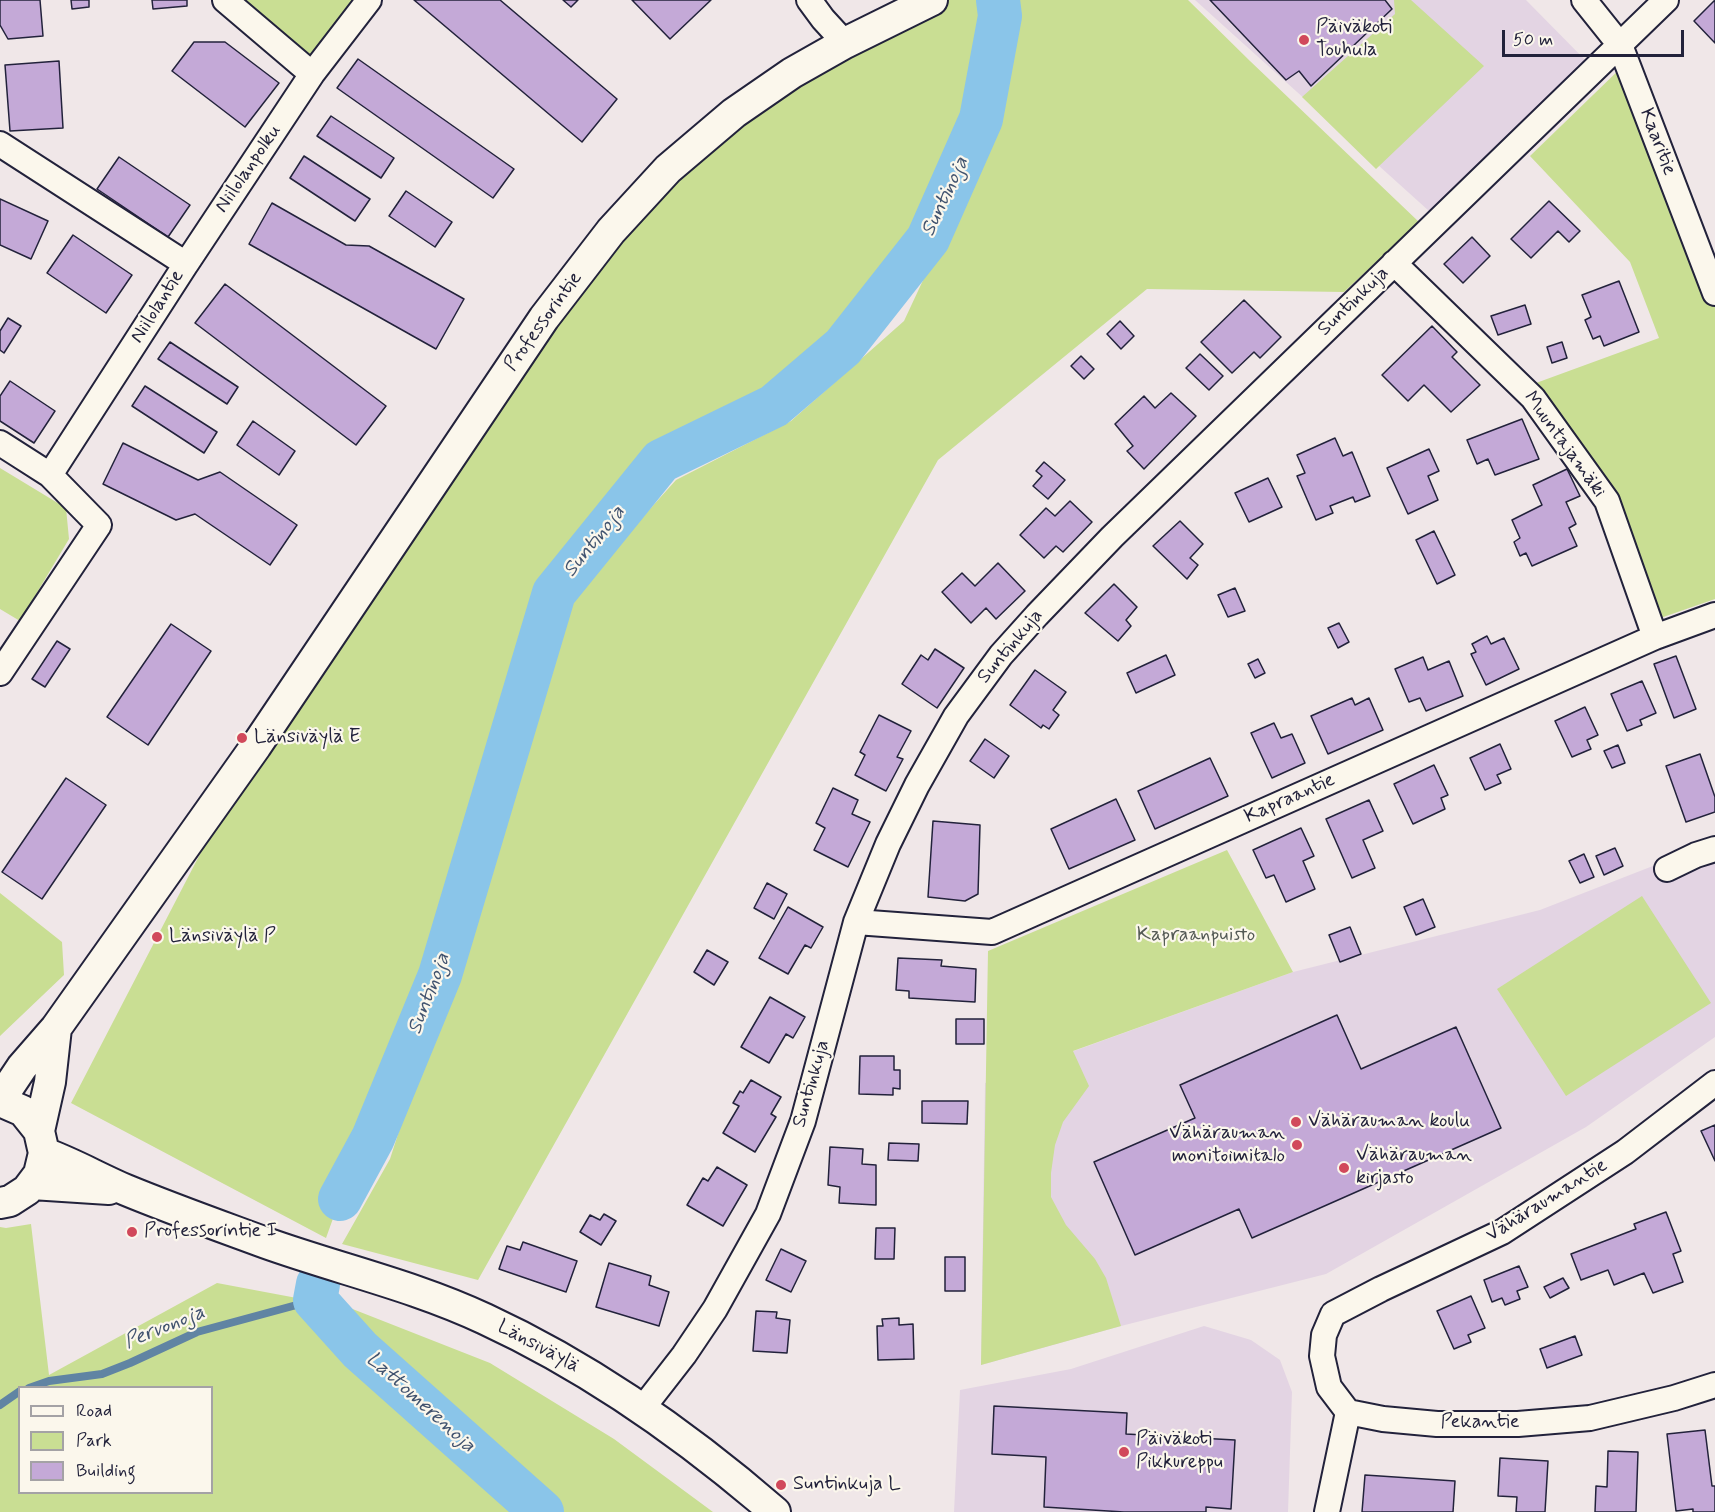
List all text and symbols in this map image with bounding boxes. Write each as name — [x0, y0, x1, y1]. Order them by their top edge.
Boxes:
place label: Päiväkoti Touhula — [1316, 16, 1392, 63]
scale bar — [1505, 18, 1686, 56]
text: 50 m — [1513, 28, 1553, 52]
marker: Päiväkoti Touhula — [1297, 33, 1311, 47]
street label: Kaaritie — [1633, 105, 1681, 179]
street label: Niilolanpolku — [211, 120, 287, 218]
water label: Suntinoja — [917, 153, 975, 241]
street label: Suntinkuja — [1313, 262, 1395, 342]
street label: Niilolantie — [126, 266, 190, 348]
street label: Professorintie — [500, 268, 588, 376]
street label: Muuntajamäki — [1517, 387, 1611, 503]
water label: Suntinoja — [559, 501, 631, 583]
street label: Suntinkuja — [973, 605, 1049, 689]
place label: Länsiväylä E — [254, 726, 360, 750]
marker: Länsiväylä E — [235, 731, 249, 745]
street label: Kapraantie — [1241, 768, 1339, 830]
park label: Kapraanpuisto — [1137, 924, 1255, 948]
place label: Länsiväylä P — [169, 925, 276, 949]
marker: Länsiväylä P — [150, 930, 164, 944]
water label: Suntinoja — [403, 950, 457, 1038]
street label: Suntinkuja — [788, 1038, 836, 1130]
place label: Vähärauman koulu — [1308, 1110, 1470, 1134]
marker: Vähärauman koulu — [1289, 1115, 1303, 1129]
place label: Vähärauman monitoimitalo — [1169, 1122, 1285, 1169]
marker: Vähärauman monitoimitalo — [1290, 1138, 1304, 1152]
place label: Vähärauman kirjasto — [1356, 1144, 1472, 1191]
street label: Vähäraumantie — [1482, 1154, 1612, 1248]
marker: Vähärauman kirjasto — [1337, 1161, 1351, 1175]
place label: Professorintie I — [144, 1220, 277, 1244]
marker: Professorintie I — [125, 1225, 139, 1239]
water label: Pervonoja — [121, 1300, 209, 1356]
street label: Länsiväylä — [493, 1315, 583, 1379]
water label: Lattomerenoja — [360, 1347, 480, 1459]
legend — [18, 1386, 213, 1494]
text: Road — [76, 1399, 112, 1423]
street label: Pekantie — [1440, 1411, 1520, 1435]
place label: Päiväkoti Pikkureppu — [1136, 1428, 1223, 1475]
text: Park — [76, 1429, 112, 1453]
marker: Päiväkoti Pikkureppu — [1117, 1445, 1131, 1459]
text: Building — [76, 1459, 136, 1483]
place label: Suntinkuja L — [793, 1473, 901, 1497]
marker: Suntinkuja L — [774, 1478, 788, 1492]

